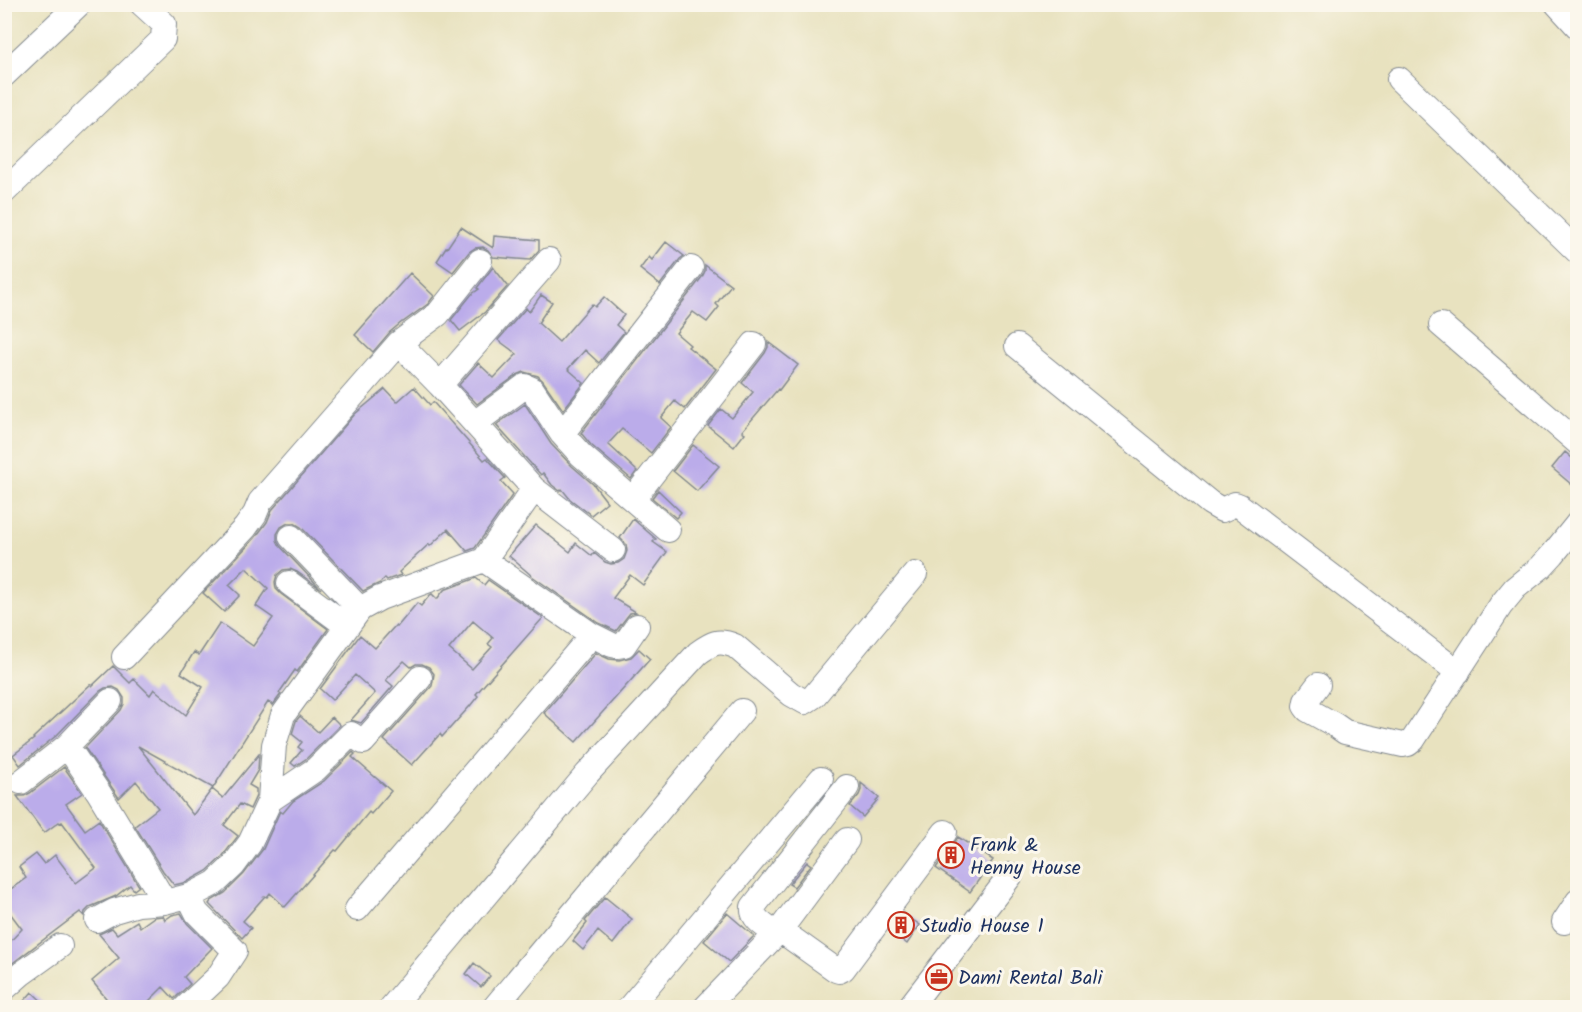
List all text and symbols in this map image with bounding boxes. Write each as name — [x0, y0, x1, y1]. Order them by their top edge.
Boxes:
place label: Frank & Henny House — [970, 830, 1081, 885]
building icon: Frank & Henny House — [936, 840, 966, 870]
building icon: Studio House 1 — [886, 910, 916, 940]
place label: Studio House 1 — [920, 911, 1044, 943]
office icon: Dami Rental Bali — [924, 962, 954, 992]
place label: Dami Rental Bali — [958, 963, 1103, 995]

